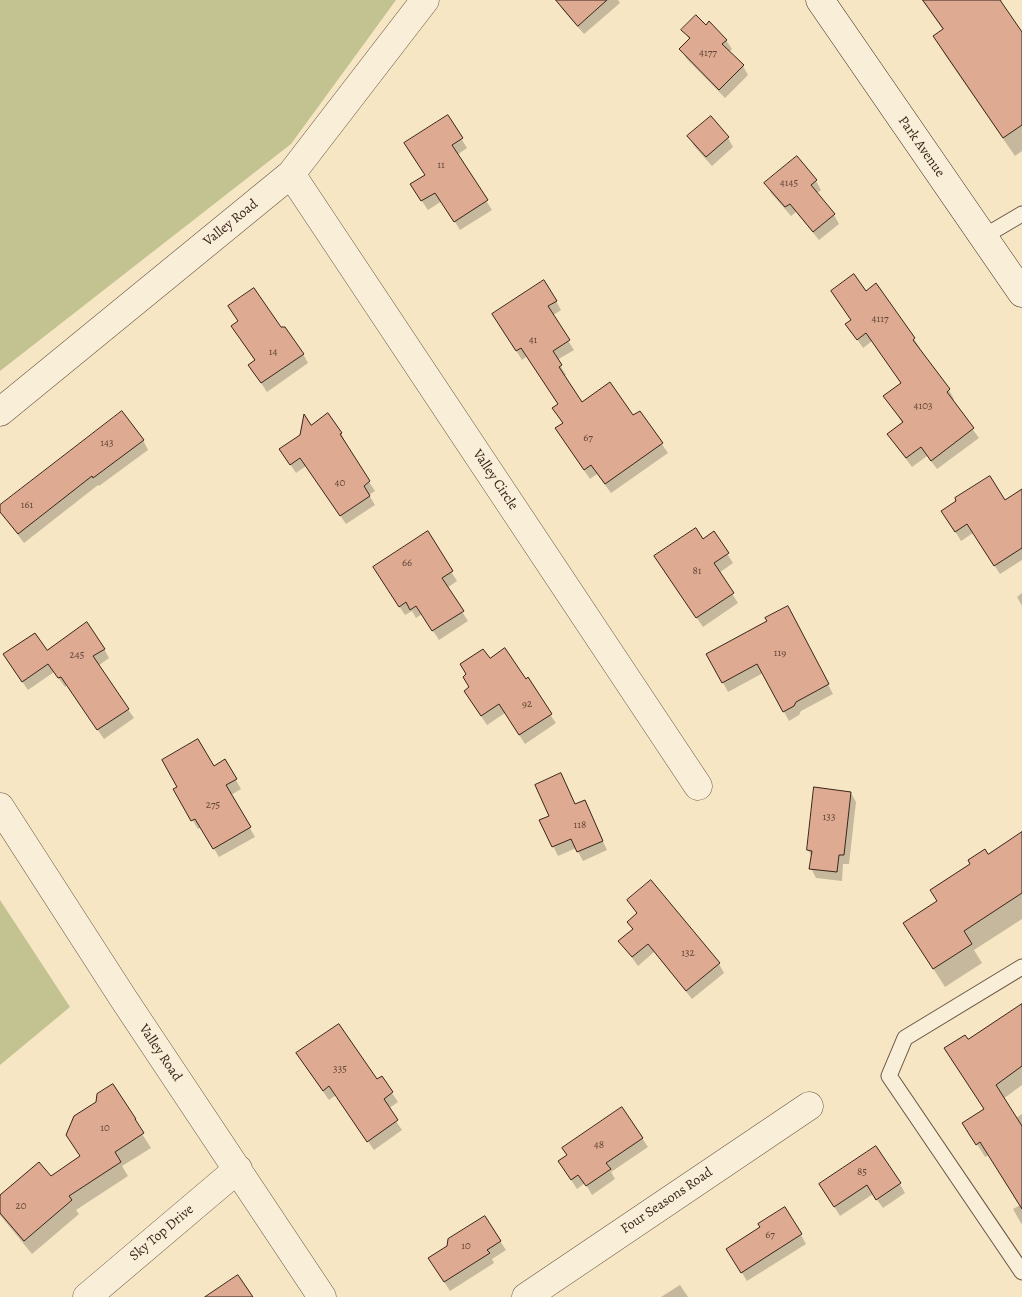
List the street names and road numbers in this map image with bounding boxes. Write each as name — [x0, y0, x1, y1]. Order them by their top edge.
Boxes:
street label: Park Avenue — [894, 113, 948, 181]
street label: Valley Road — [200, 196, 262, 250]
street label: Valley Circle — [469, 447, 521, 513]
street label: Valley Road — [135, 1021, 185, 1085]
street label: Four Seasons Road — [618, 1164, 716, 1238]
street label: Sky Top Drive — [126, 1201, 198, 1265]

